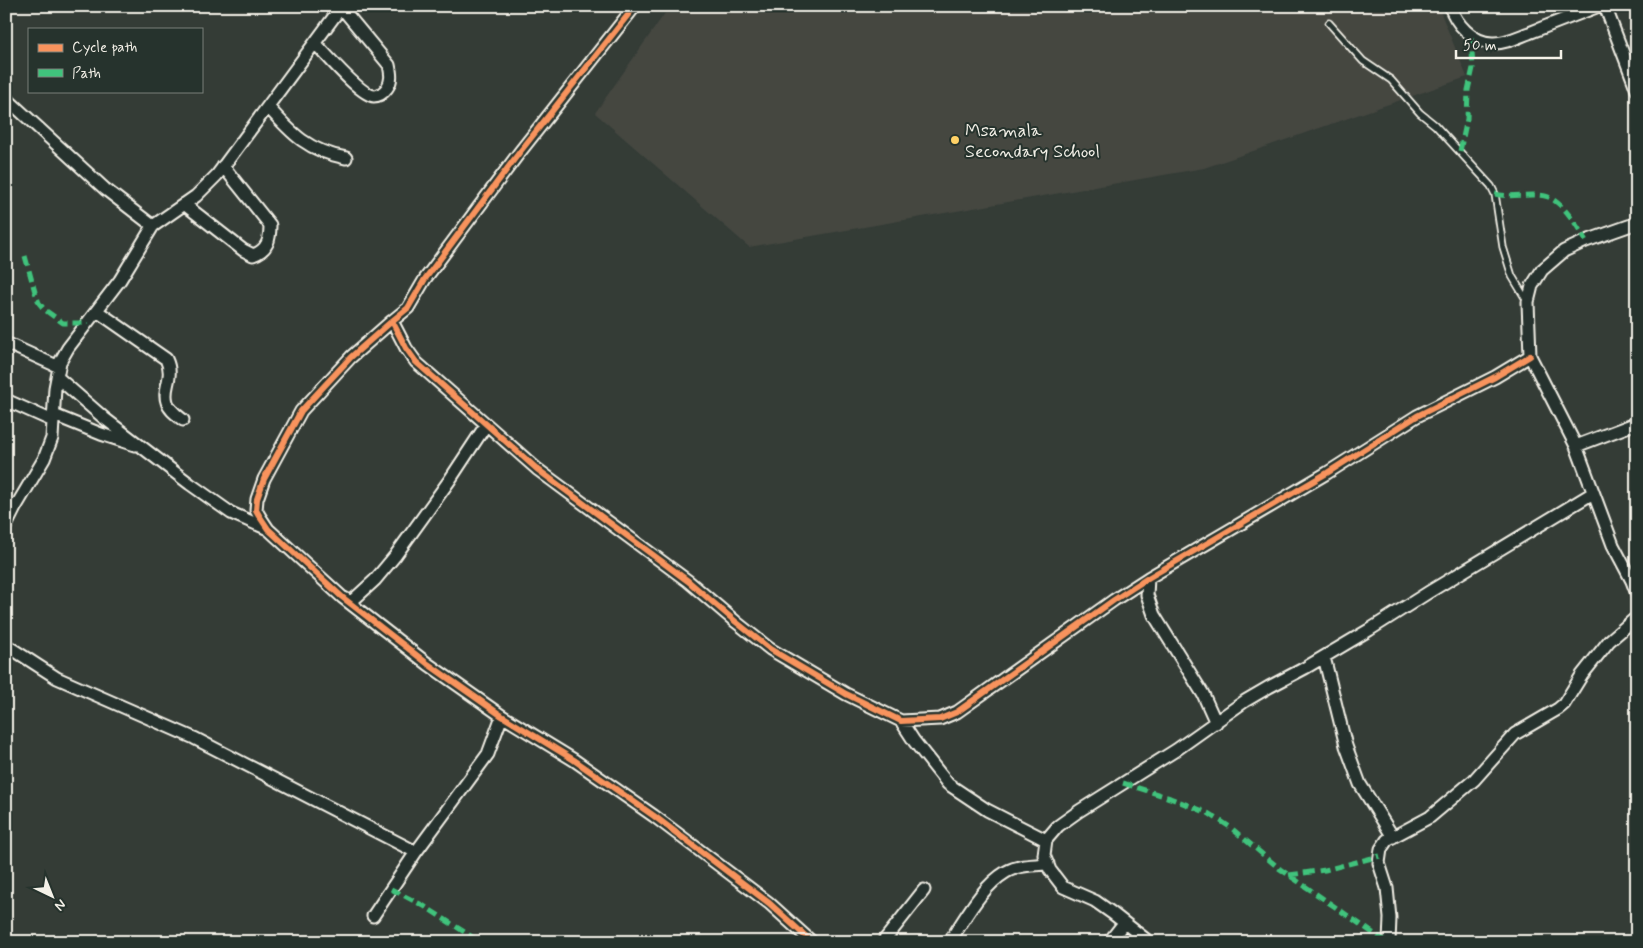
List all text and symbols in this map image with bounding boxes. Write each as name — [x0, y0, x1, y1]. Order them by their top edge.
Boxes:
legend — [28, 28, 202, 92]
scale bar — [1456, 28, 1560, 60]
text: 50 m — [1463, 36, 1497, 56]
text: Cycle path — [72, 38, 137, 58]
text: Path — [72, 64, 101, 84]
place label: Msamala Secondary School — [965, 119, 1100, 164]
marker: Msamala Secondary School — [949, 134, 961, 146]
north arrow — [28, 870, 78, 920]
text: N — [51, 895, 70, 915]

